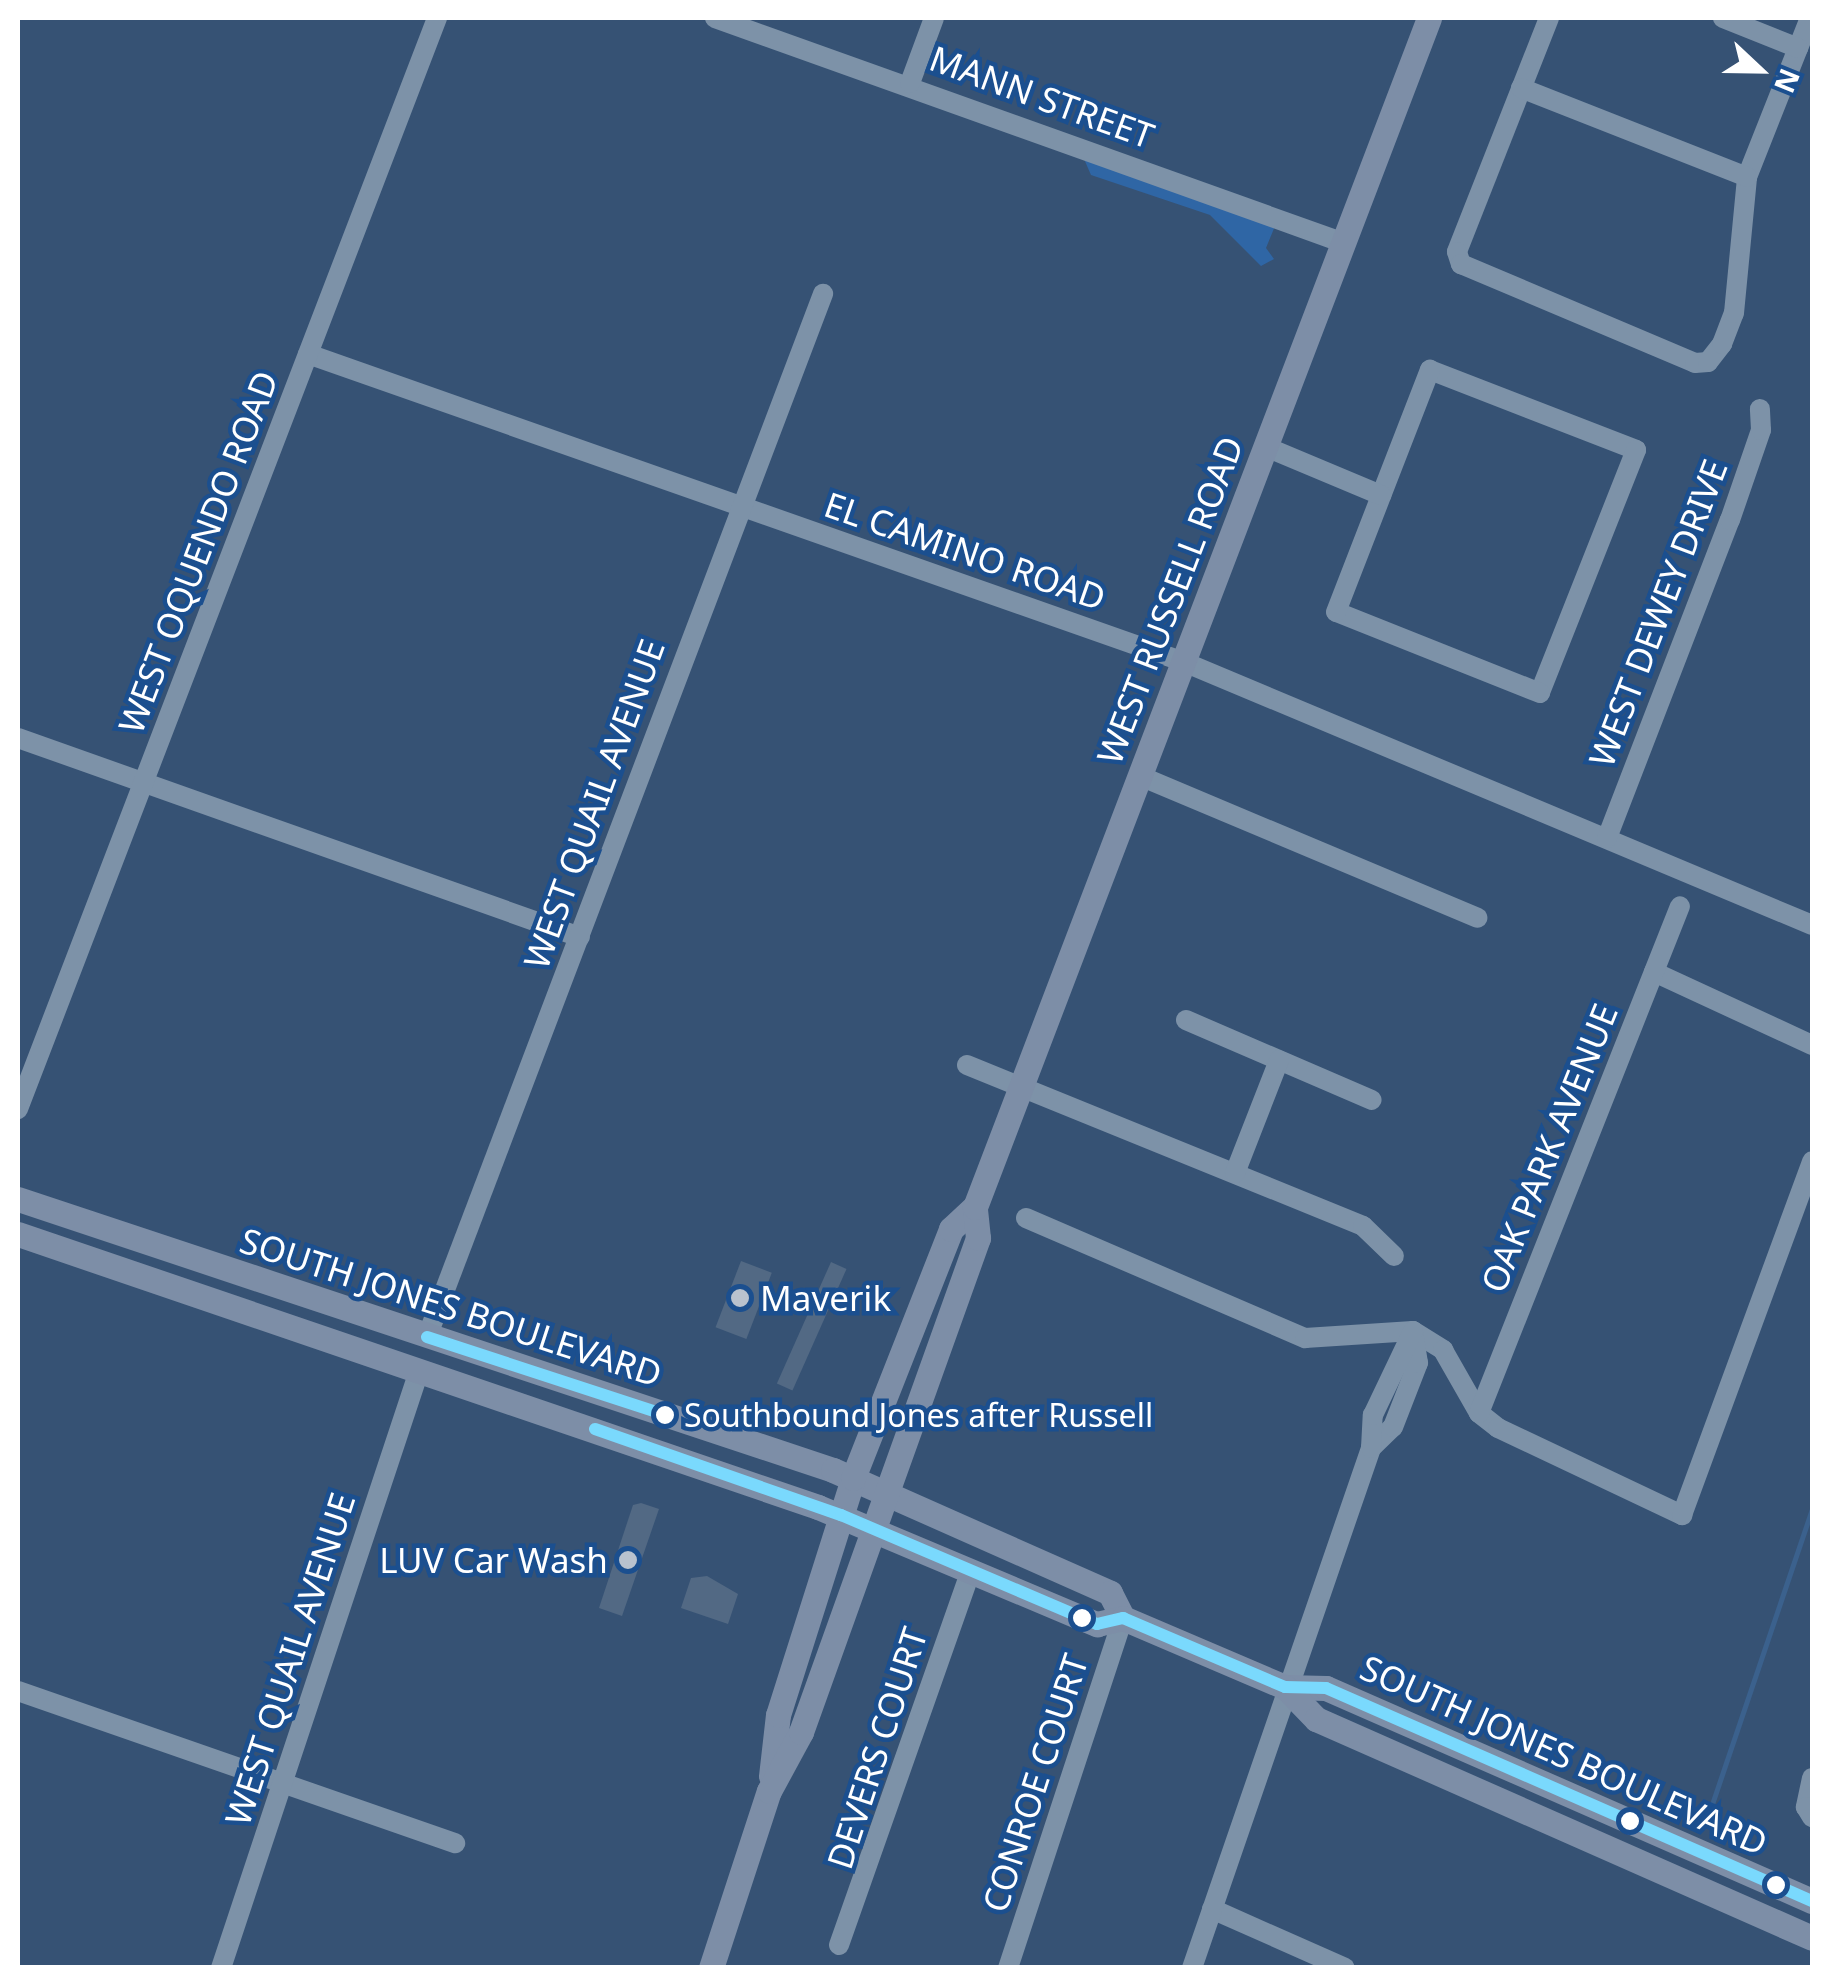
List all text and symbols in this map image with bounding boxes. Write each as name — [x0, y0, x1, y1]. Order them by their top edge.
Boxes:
north arrow — [1710, 20, 1810, 120]
street label: MANN STREET — [924, 37, 1160, 157]
text: N — [1766, 64, 1810, 99]
street label: WEST OQUENDO ROAD — [110, 365, 286, 739]
street label: WEST RUSSELL ROAD — [1088, 430, 1252, 770]
street label: WEST DEWEY DRIVE — [1580, 454, 1736, 772]
street label: EL CAMINO ROAD — [819, 483, 1111, 619]
street label: WEST QUAIL AVENUE — [515, 634, 673, 974]
street label: OAK PARK AVENUE — [1472, 998, 1626, 1298]
street label: SOUTH JONES BOULEVARD — [235, 1219, 667, 1395]
place label: Maverik — [760, 1277, 891, 1319]
marker: Maverik — [729, 1287, 751, 1309]
place label: Southbound Jones after Russell — [684, 1396, 1153, 1434]
marker: Southbound Jones after Russell — [655, 1405, 675, 1425]
street label: WEST QUAIL AVENUE — [216, 1487, 364, 1831]
place label: LUV Car Wash — [379, 1539, 608, 1581]
marker: LUV Car Wash — [617, 1549, 639, 1571]
unlabelled marker — [1072, 1608, 1092, 1628]
street label: DEVERS COURT — [818, 1622, 936, 1874]
street label: SOUTH JONES BOULEVARD — [1354, 1646, 1774, 1864]
street label: CONROE COURT — [974, 1649, 1096, 1917]
unlabelled marker — [1620, 1811, 1640, 1831]
unlabelled marker — [1766, 1875, 1786, 1895]

